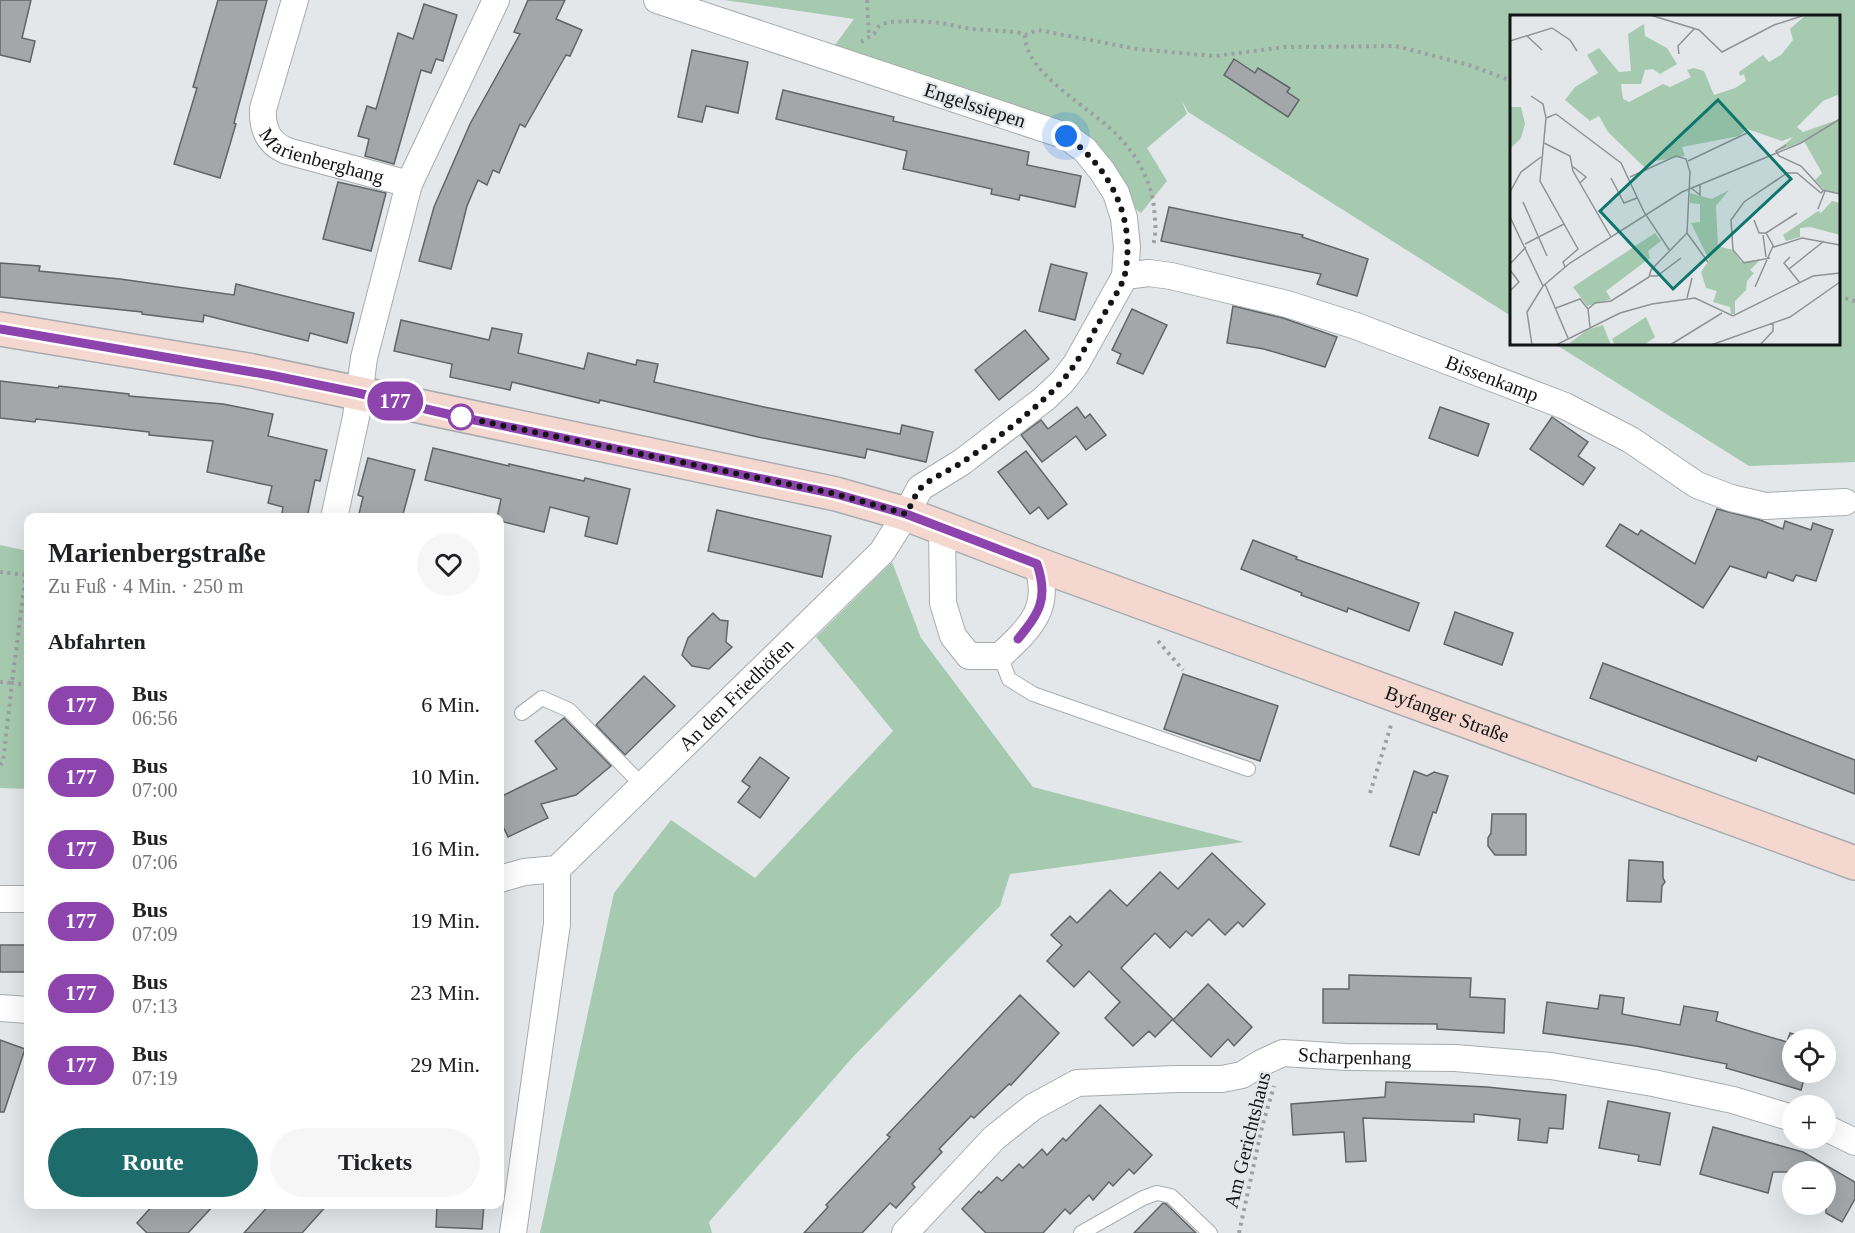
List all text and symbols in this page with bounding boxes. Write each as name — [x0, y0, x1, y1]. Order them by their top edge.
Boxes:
inset map — [1510, 15, 1840, 345]
street label: Engelssiepen — [921, 78, 1029, 133]
your location — [1051, 121, 1081, 151]
street label: Marienberghang — [255, 124, 387, 189]
street label: Bissenkamp — [1443, 350, 1542, 407]
line badge: 177 — [360, 382, 430, 420]
text: 177 — [379, 389, 411, 413]
unlabelled marker — [448, 404, 474, 430]
button: heart — [417, 533, 480, 596]
text: Marienbergstraße — [48, 537, 266, 568]
text: Zu Fuß · 4 Min. · 250 m — [48, 575, 244, 597]
text: Abfahrten — [48, 629, 146, 654]
street label: An den Friedhöfen — [674, 634, 798, 755]
text: Bus — [132, 681, 167, 706]
street label: Byfanger Straße — [1382, 681, 1512, 747]
text: 6 Min. — [421, 692, 480, 717]
text: 177 — [65, 693, 97, 717]
text: 06:56 — [132, 707, 178, 729]
text: Bus — [132, 753, 167, 778]
text: 10 Min. — [410, 764, 480, 789]
text: 177 — [65, 765, 97, 789]
text: 07:00 — [132, 779, 178, 801]
text: Bus — [132, 825, 167, 850]
text: 16 Min. — [410, 836, 480, 861]
text: 177 — [65, 837, 97, 861]
text: 07:06 — [132, 851, 178, 873]
text: Bus — [132, 897, 167, 922]
text: 19 Min. — [410, 908, 480, 933]
text: 177 — [65, 909, 97, 933]
text: 07:09 — [132, 923, 178, 945]
text: Bus — [132, 969, 167, 994]
text: 23 Min. — [410, 980, 480, 1005]
text: 177 — [65, 981, 97, 1005]
text: 07:13 — [132, 995, 178, 1017]
map controls — [1782, 1029, 1836, 1215]
button: locate — [1782, 1029, 1836, 1083]
text: Bus — [132, 1041, 167, 1066]
street label: Scharpenhang — [1297, 1043, 1411, 1070]
text: 29 Min. — [410, 1052, 480, 1077]
text: 177 — [65, 1053, 97, 1077]
text: 07:19 — [132, 1067, 178, 1089]
street label: Am Gerichtshaus — [1219, 1069, 1275, 1210]
button: + — [1782, 1095, 1836, 1149]
button: Route — [48, 1128, 258, 1197]
button: Tickets — [270, 1128, 480, 1197]
button: − — [1782, 1161, 1836, 1215]

